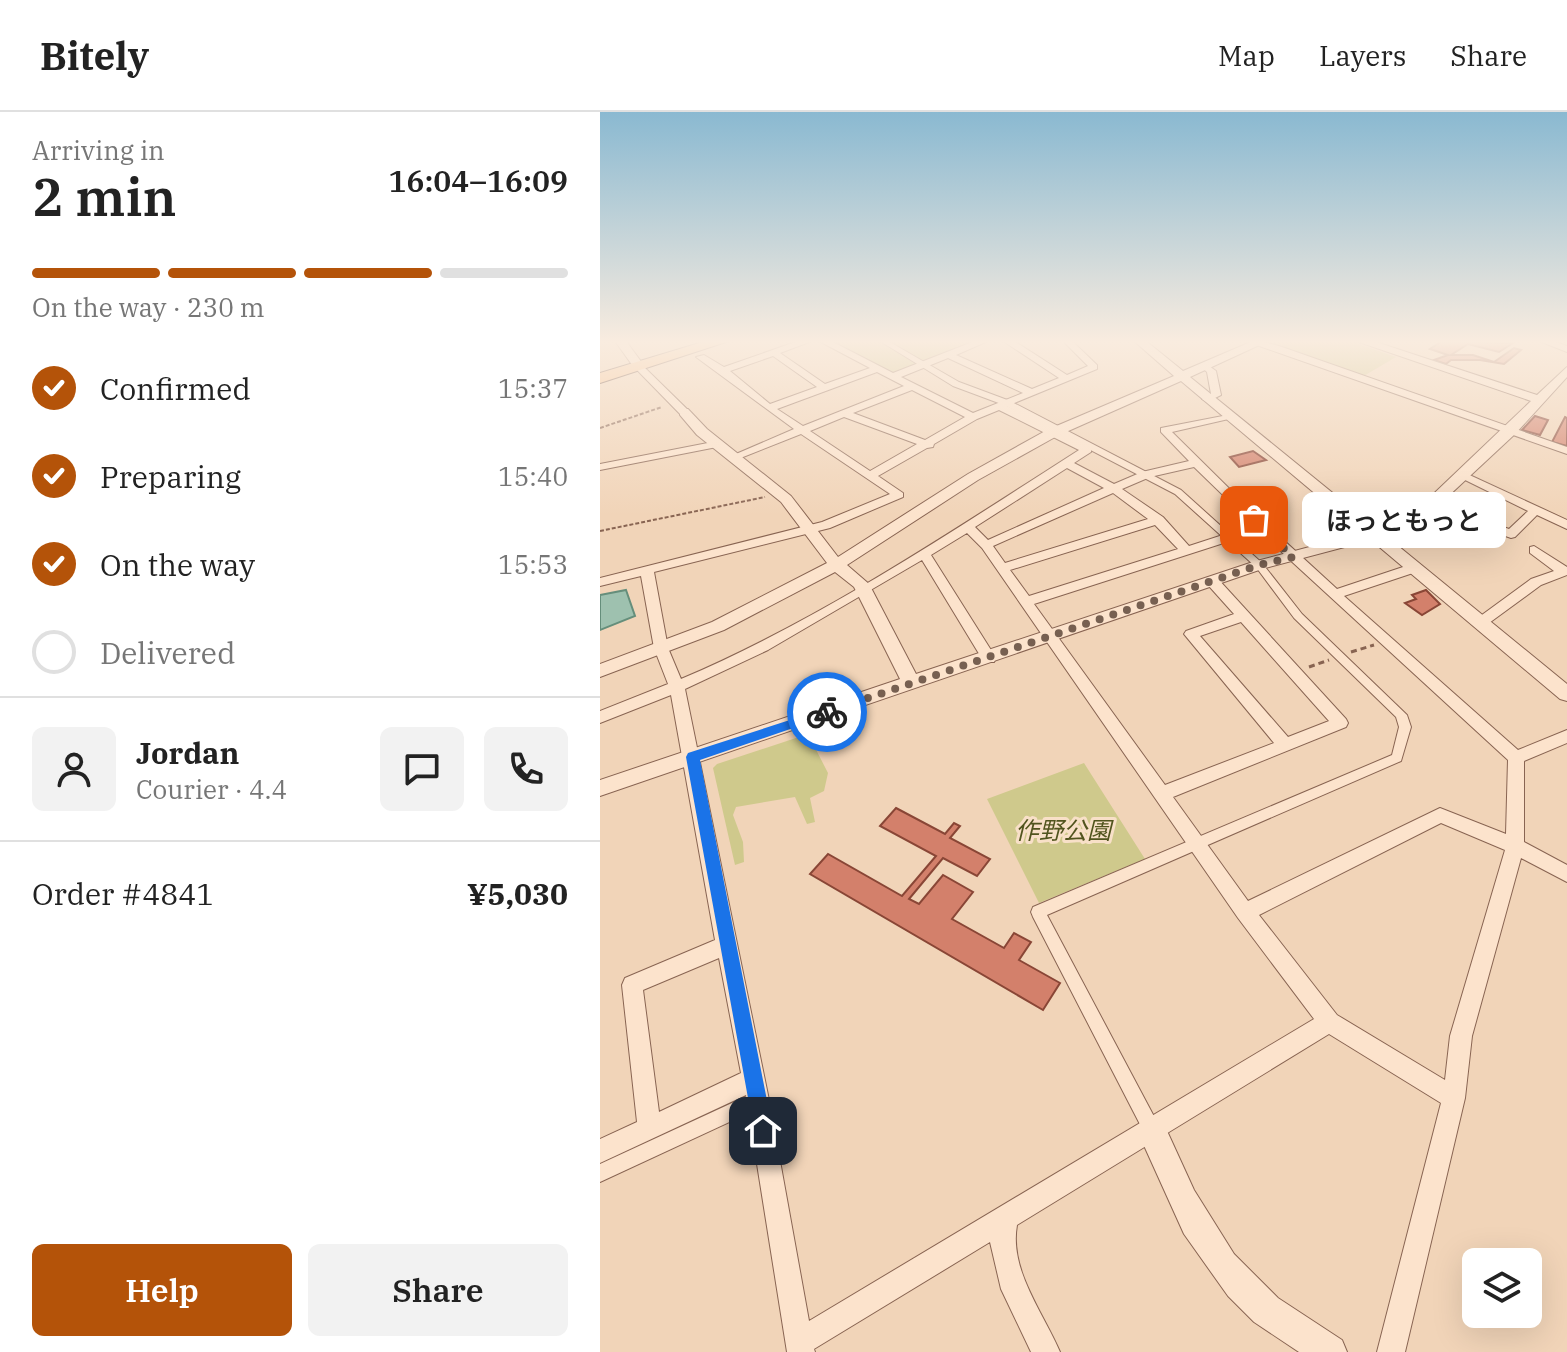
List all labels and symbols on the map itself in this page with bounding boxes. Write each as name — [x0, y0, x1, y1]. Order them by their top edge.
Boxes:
pin — [1220, 486, 1288, 554]
callout: ほっともっと — [1302, 492, 1506, 548]
courier — [787, 672, 867, 752]
park label: 作野公園 — [1015, 814, 1114, 846]
pin — [729, 1097, 797, 1165]

